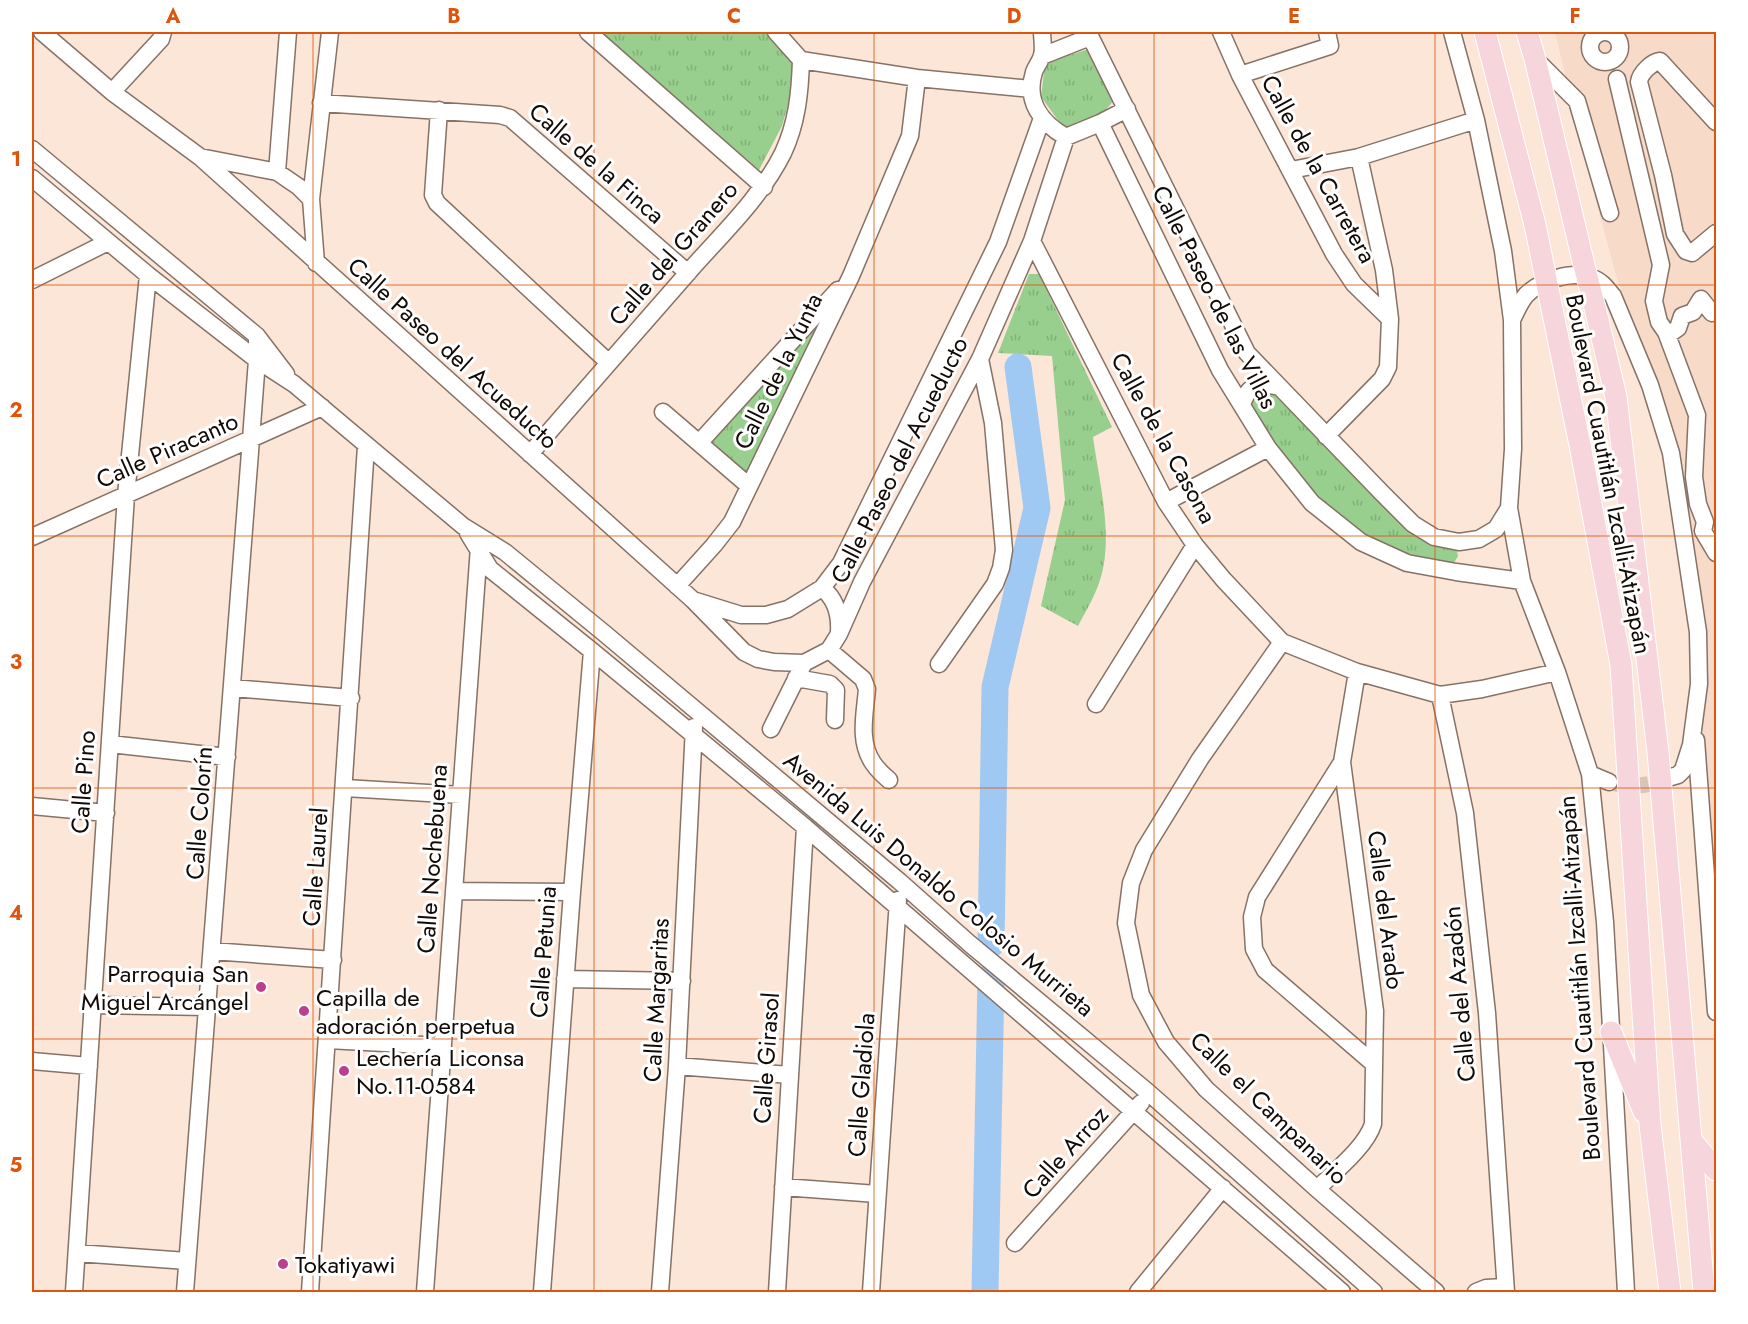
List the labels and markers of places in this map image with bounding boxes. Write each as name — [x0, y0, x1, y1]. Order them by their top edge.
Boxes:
place label: Parroquia San Miguel Arcángel — [81, 956, 249, 1019]
marker: Parroquia San Miguel Arcángel — [254, 980, 268, 994]
place label: Capilla de adoración perpetua — [316, 980, 515, 1043]
marker: Capilla de adoración perpetua — [297, 1004, 311, 1018]
place label: Lechería Liconsa No.11-0584 — [356, 1040, 524, 1103]
marker: Lechería Liconsa No.11-0584 — [337, 1064, 351, 1078]
place label: Tokatiyawi — [295, 1247, 396, 1282]
marker: Tokatiyawi — [276, 1257, 290, 1271]

